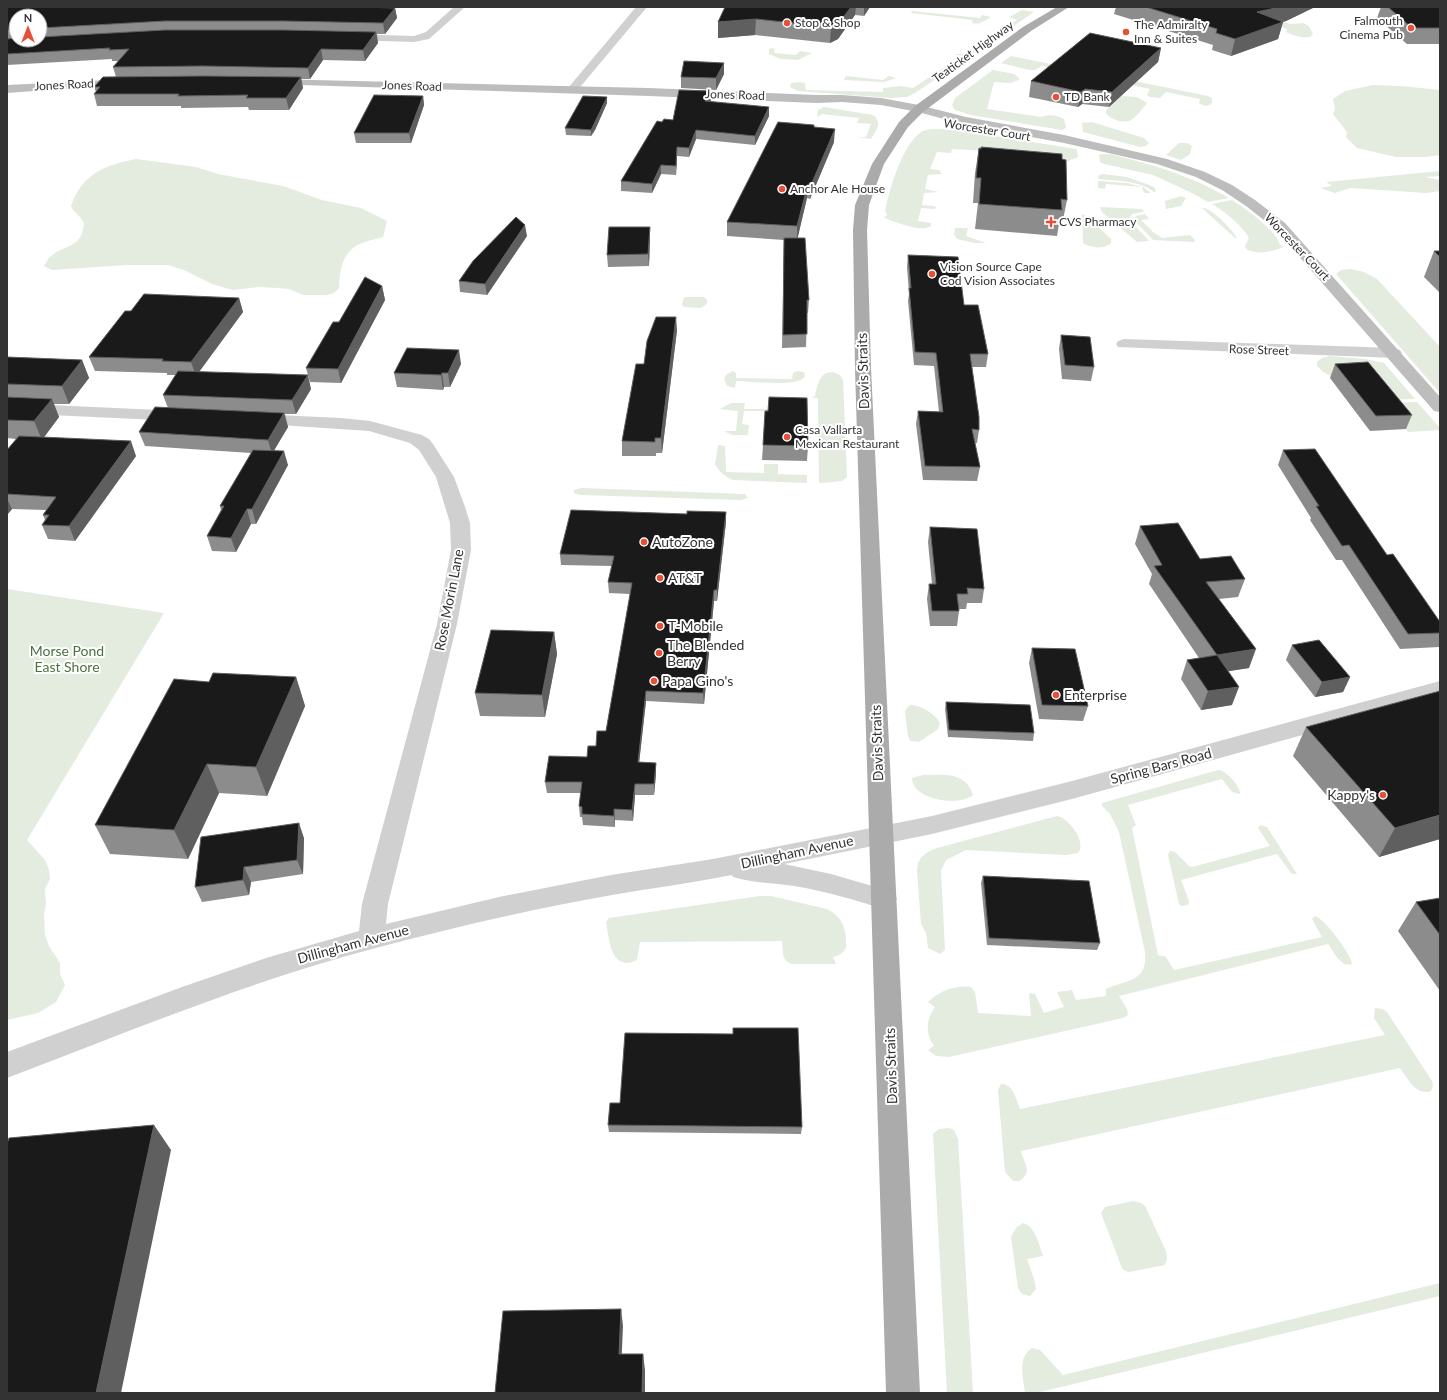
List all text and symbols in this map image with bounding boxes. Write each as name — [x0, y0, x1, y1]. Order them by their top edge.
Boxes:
north arrow — [8, 8, 48, 48]
text: N — [24, 11, 32, 24]
place label: Falmouth Cinema Pub — [1340, 13, 1403, 42]
place label: Stop & Shop — [795, 15, 861, 30]
street label: Teaticket Highway — [929, 17, 1017, 86]
place label: The Admiralty Inn & Suites — [1134, 17, 1209, 46]
marker: Stop & Shop — [782, 18, 792, 28]
marker: Falmouth Cinema Pub — [1406, 23, 1416, 33]
marker: The Admiralty Inn & Suites — [1121, 27, 1131, 37]
street label: Jones Road — [34, 75, 94, 94]
street label: Jones Road — [382, 77, 442, 94]
street label: Jones Road — [705, 86, 765, 103]
place label: TD Bank — [1064, 89, 1111, 104]
marker: TD Bank — [1051, 92, 1061, 102]
street label: Worcester Court — [943, 115, 1032, 144]
place label: Anchor Ale House — [790, 181, 885, 196]
marker: Anchor Ale House — [777, 184, 787, 194]
street label: Worcester Court — [1262, 210, 1334, 284]
place label: CVS Pharmacy — [1059, 214, 1137, 229]
marker: CVS Pharmacy — [1046, 217, 1056, 227]
place label: Vision Source Cape Cod Vision Associates — [940, 259, 1055, 288]
marker: Vision Source Cape Cod Vision Associates — [927, 269, 937, 279]
street label: Davis Straits — [853, 333, 872, 409]
street label: Rose Street — [1229, 341, 1290, 358]
place label: Casa Vallarta Mexican Restaurant — [795, 422, 900, 451]
marker: Casa Vallarta Mexican Restaurant — [782, 432, 792, 442]
place label: AutoZone — [652, 533, 713, 550]
marker: AutoZone — [639, 537, 649, 547]
street label: Rose Morin Lane — [430, 548, 467, 652]
place label: AT&T — [668, 569, 703, 586]
marker: AT&T — [655, 573, 665, 583]
place label: T-Mobile — [668, 617, 723, 634]
marker: T-Mobile — [655, 621, 665, 631]
place label: The Blended Berry — [667, 636, 744, 669]
park label: Morse Pond East Shore — [30, 642, 104, 675]
marker: The Blended Berry — [654, 648, 664, 658]
place label: Papa Gino's — [662, 672, 733, 689]
marker: Papa Gino's — [649, 676, 659, 686]
place label: Enterprise — [1064, 686, 1127, 703]
marker: Enterprise — [1051, 690, 1061, 700]
street label: Davis Straits — [867, 705, 886, 781]
street label: Spring Bars Road — [1108, 744, 1213, 787]
place label: Kappy's — [1327, 786, 1375, 803]
marker: Kappy's — [1378, 790, 1388, 800]
street label: Dillingham Avenue — [739, 831, 855, 872]
street label: Dillingham Avenue — [295, 920, 410, 967]
street label: Davis Straits — [881, 1028, 900, 1104]

